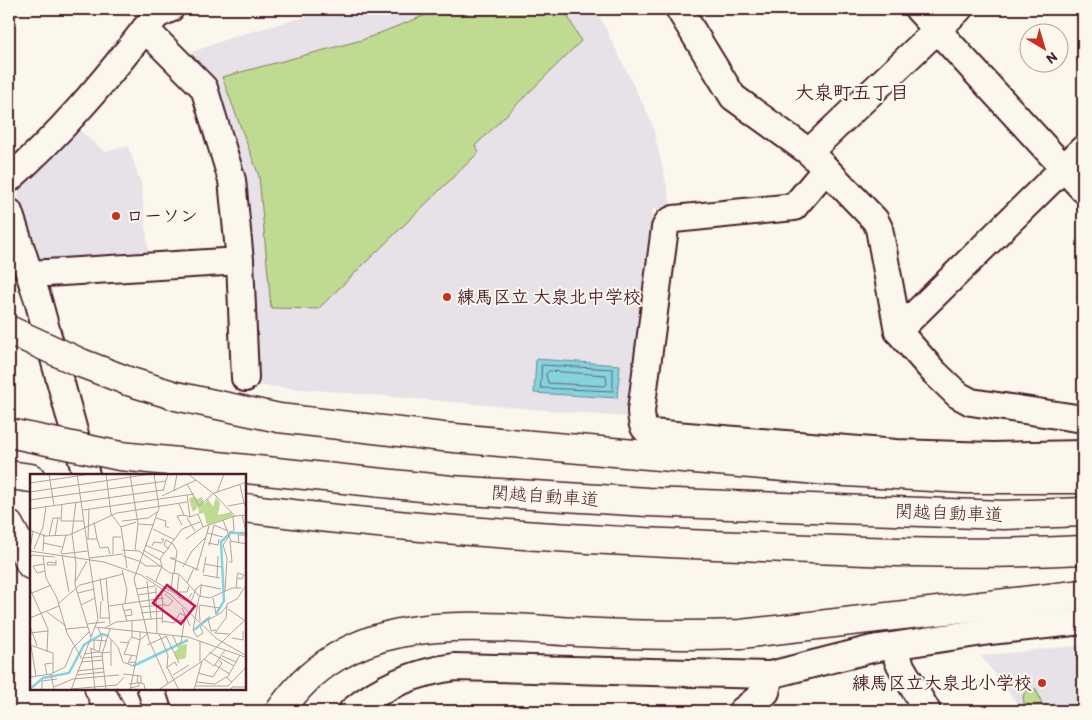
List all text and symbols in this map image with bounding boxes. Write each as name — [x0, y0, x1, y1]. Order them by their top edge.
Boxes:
north arrow — [1020, 22, 1070, 72]
text: N — [1043, 48, 1061, 67]
district label: 大泉町五丁目 — [795, 81, 909, 104]
place label: ローソン — [126, 205, 198, 227]
marker: ローソン — [110, 210, 122, 222]
place label: 練馬区立 大泉北中学校 — [457, 286, 641, 308]
marker: 練馬区立 大泉北中学校 — [441, 291, 453, 303]
inset map — [30, 474, 246, 690]
street label: 関越自動車道 — [490, 481, 600, 511]
street label: 関越自動車道 — [895, 500, 1003, 526]
place label: 練馬区立大泉北小学校 — [852, 672, 1032, 694]
marker: 練馬区立大泉北小学校 — [1036, 677, 1048, 689]

